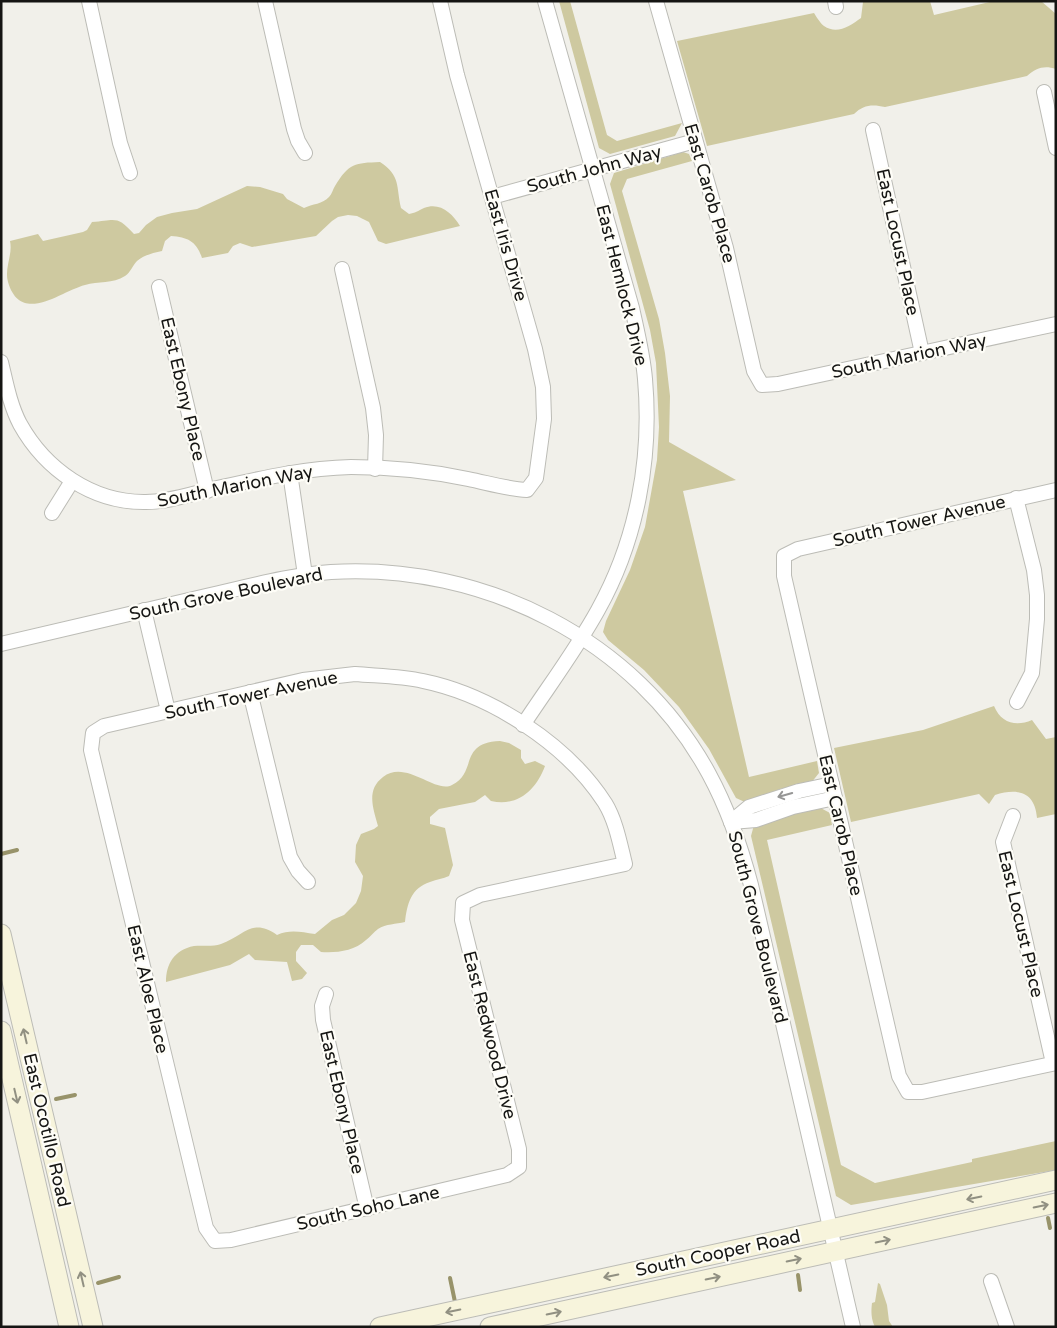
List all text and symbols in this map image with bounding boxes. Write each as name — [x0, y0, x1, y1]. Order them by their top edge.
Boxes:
street label: East Carob Place — [680, 121, 740, 265]
street label: South John Way — [524, 140, 664, 198]
street label: East Locust Place — [872, 166, 924, 318]
street label: East Iris Drive — [479, 186, 533, 304]
street label: East Hemlock Drive — [591, 202, 653, 368]
street label: East Ebony Place — [156, 315, 210, 463]
street label: South Marion Way — [829, 329, 989, 383]
street label: South Marion Way — [155, 460, 315, 512]
street label: South Tower Avenue — [831, 490, 1007, 552]
street label: South Grove Boulevard — [127, 563, 325, 625]
street label: South Tower Avenue — [162, 666, 340, 724]
street label: East Carob Place — [814, 752, 868, 898]
one-way arrow — [777, 790, 793, 800]
street label: South Grove Boulevard — [723, 829, 793, 1025]
street label: East Locust Place — [993, 849, 1049, 999]
street label: East Aloe Place — [122, 922, 174, 1056]
street label: East Redwood Drive — [458, 949, 522, 1121]
one-way arrow — [20, 1028, 29, 1044]
street label: East Ebony Place — [315, 1028, 369, 1176]
street label: East Ocotillo Road — [19, 1051, 75, 1209]
one-way arrow — [12, 1087, 21, 1103]
street label: South Soho Lane — [295, 1181, 441, 1235]
one-way arrow — [966, 1194, 982, 1203]
one-way arrow — [1033, 1201, 1049, 1210]
street label: South Cooper Road — [634, 1225, 802, 1281]
one-way arrow — [874, 1236, 890, 1245]
one-way arrow — [785, 1255, 801, 1264]
one-way arrow — [77, 1272, 86, 1288]
one-way arrow — [604, 1272, 620, 1281]
one-way arrow — [705, 1273, 721, 1282]
one-way arrow — [445, 1307, 461, 1316]
one-way arrow — [546, 1307, 562, 1317]

